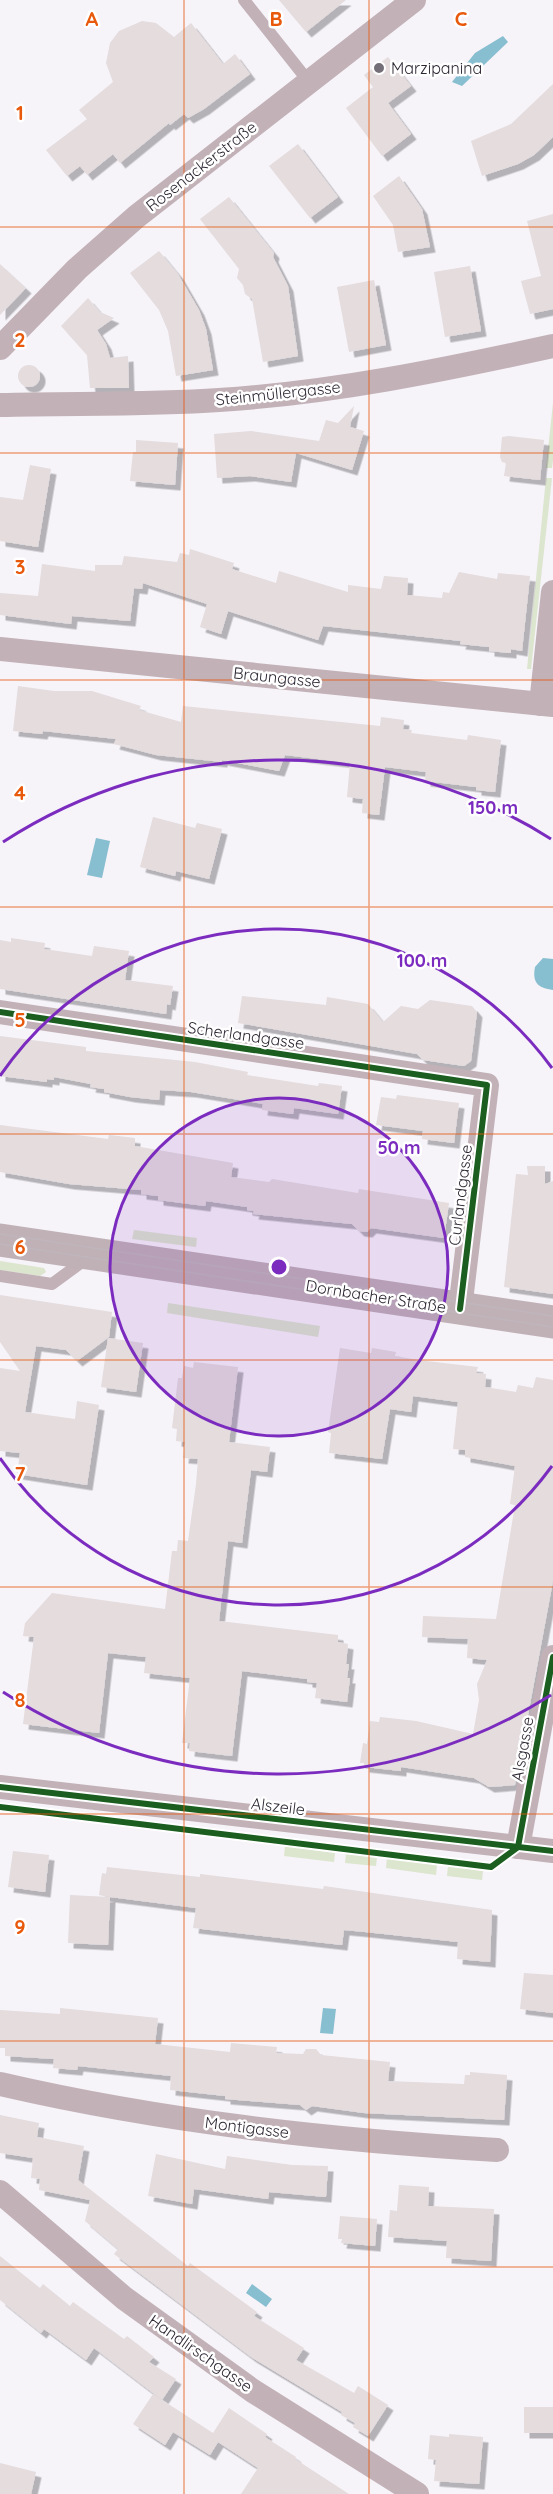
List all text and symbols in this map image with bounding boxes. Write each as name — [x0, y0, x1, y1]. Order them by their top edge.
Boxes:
text: A — [86, 6, 99, 31]
text: B — [269, 6, 283, 31]
text: C — [455, 6, 468, 31]
place label: Marzipanina — [391, 58, 482, 78]
marker: Marzipanina — [372, 61, 386, 75]
text: 1 — [16, 100, 24, 125]
street label: Rosenackerstraße — [142, 117, 260, 215]
text: 2 — [14, 327, 26, 352]
street label: Steinmüllergasse — [215, 376, 341, 410]
text: 3 — [15, 554, 25, 579]
street label: Braungasse — [232, 662, 322, 692]
text: 4 — [14, 780, 26, 805]
text: 150 m — [468, 796, 518, 819]
text: 100 m — [397, 949, 447, 972]
text: 5 — [14, 1007, 26, 1032]
street label: Scherlandgasse — [186, 1017, 306, 1053]
text: 50 m — [377, 1136, 421, 1159]
street label: Curlandgasse — [444, 1143, 476, 1247]
text: 6 — [14, 1234, 26, 1259]
centre of rings — [269, 1257, 289, 1277]
street label: Dornbacher Straße — [304, 1275, 448, 1317]
text: 7 — [15, 1461, 26, 1486]
text: 8 — [15, 1687, 26, 1712]
street label: Alsgasse — [506, 1715, 538, 1783]
street label: Alszeile — [250, 1793, 306, 1819]
text: 9 — [14, 1914, 26, 1939]
street label: Montigasse — [204, 2112, 290, 2142]
street label: Handlirschgasse — [145, 2310, 257, 2396]

